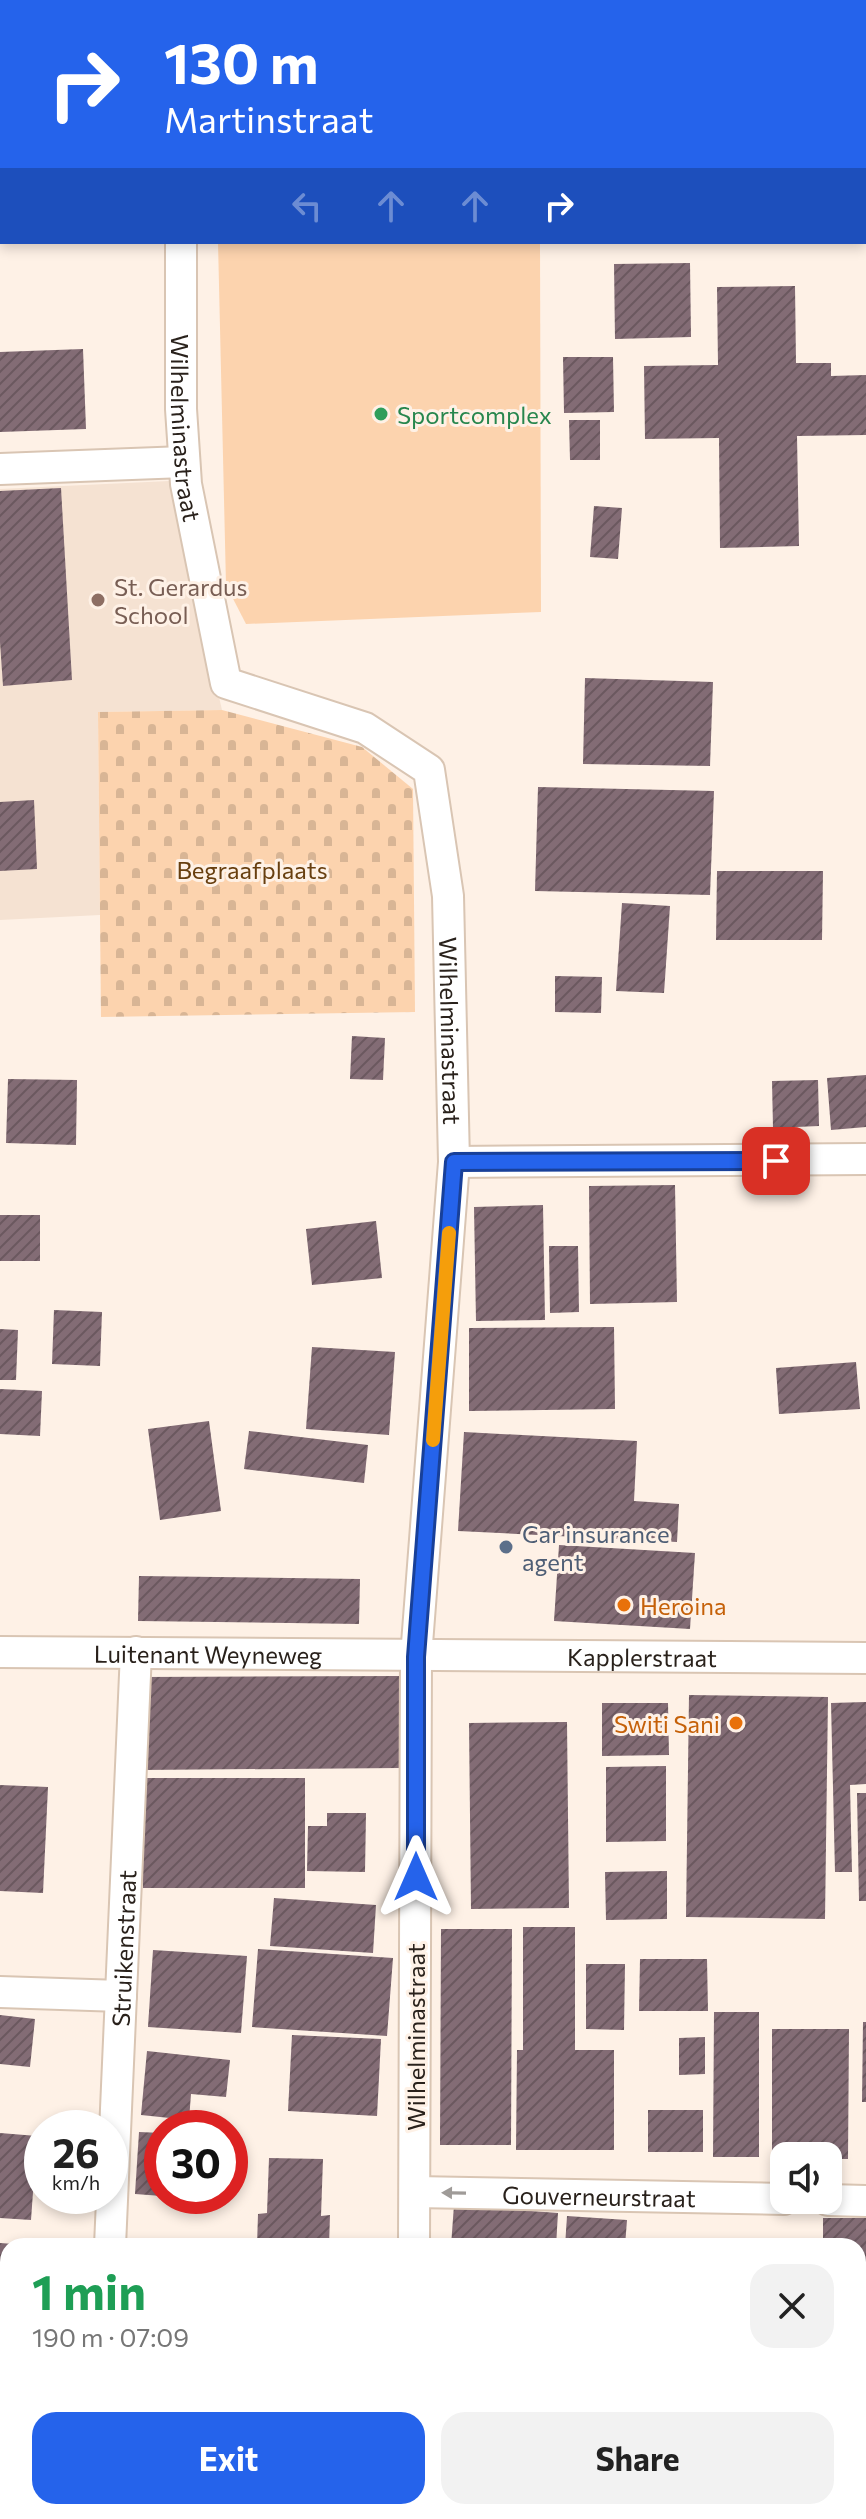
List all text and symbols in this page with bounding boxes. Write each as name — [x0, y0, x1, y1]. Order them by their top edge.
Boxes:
text: 130 m — [164, 27, 319, 96]
icon: right — [32, 32, 136, 136]
text: Martinstraat — [164, 96, 373, 140]
icon: left — [285, 184, 329, 228]
icon: ahead — [369, 184, 413, 228]
icon: ahead — [453, 184, 497, 228]
icon: right — [537, 184, 581, 228]
street label: Wilhelminastraat — [166, 334, 208, 524]
place label: Sportcomplex — [397, 400, 552, 429]
marker: Sportcomplex — [372, 405, 390, 423]
place label: St. Gerardus School — [114, 572, 247, 629]
marker: St. Gerardus School — [89, 591, 107, 609]
park label: Begraafplaats — [176, 855, 328, 884]
street label: Wilhelminastraat — [434, 937, 468, 1125]
pin — [742, 1127, 810, 1195]
icon: arrive — [754, 1139, 798, 1183]
place label: Car insurance agent — [522, 1519, 670, 1576]
marker: Car insurance agent — [497, 1538, 515, 1556]
place label: Heroina — [640, 1591, 727, 1620]
marker: Heroina — [615, 1596, 633, 1614]
street label: Luitenant Weyneweg — [94, 1638, 322, 1669]
street label: Kapplerstraat — [567, 1641, 717, 1671]
place label: Switi Sani — [614, 1709, 720, 1738]
marker: Switi Sani — [727, 1714, 745, 1732]
position arrow — [374, 1835, 458, 1919]
street label: Struikenstraat — [105, 1869, 141, 2027]
street label: Wilhelminastraat — [401, 1943, 430, 2131]
speed limit sign: 30 — [144, 2110, 248, 2214]
text: 26 — [52, 2127, 100, 2176]
map controls — [770, 2142, 842, 2214]
button: sound — [770, 2142, 842, 2214]
text: km/h — [52, 2170, 100, 2194]
street label: Gouverneurstraat — [502, 2179, 696, 2212]
one-way arrow — [441, 2187, 466, 2199]
text: 1 min — [32, 2261, 146, 2320]
button: close — [750, 2264, 834, 2348]
text: 190 m · 07:09 — [32, 2321, 189, 2352]
button: Exit — [32, 2412, 425, 2504]
button: Share — [441, 2412, 834, 2504]

